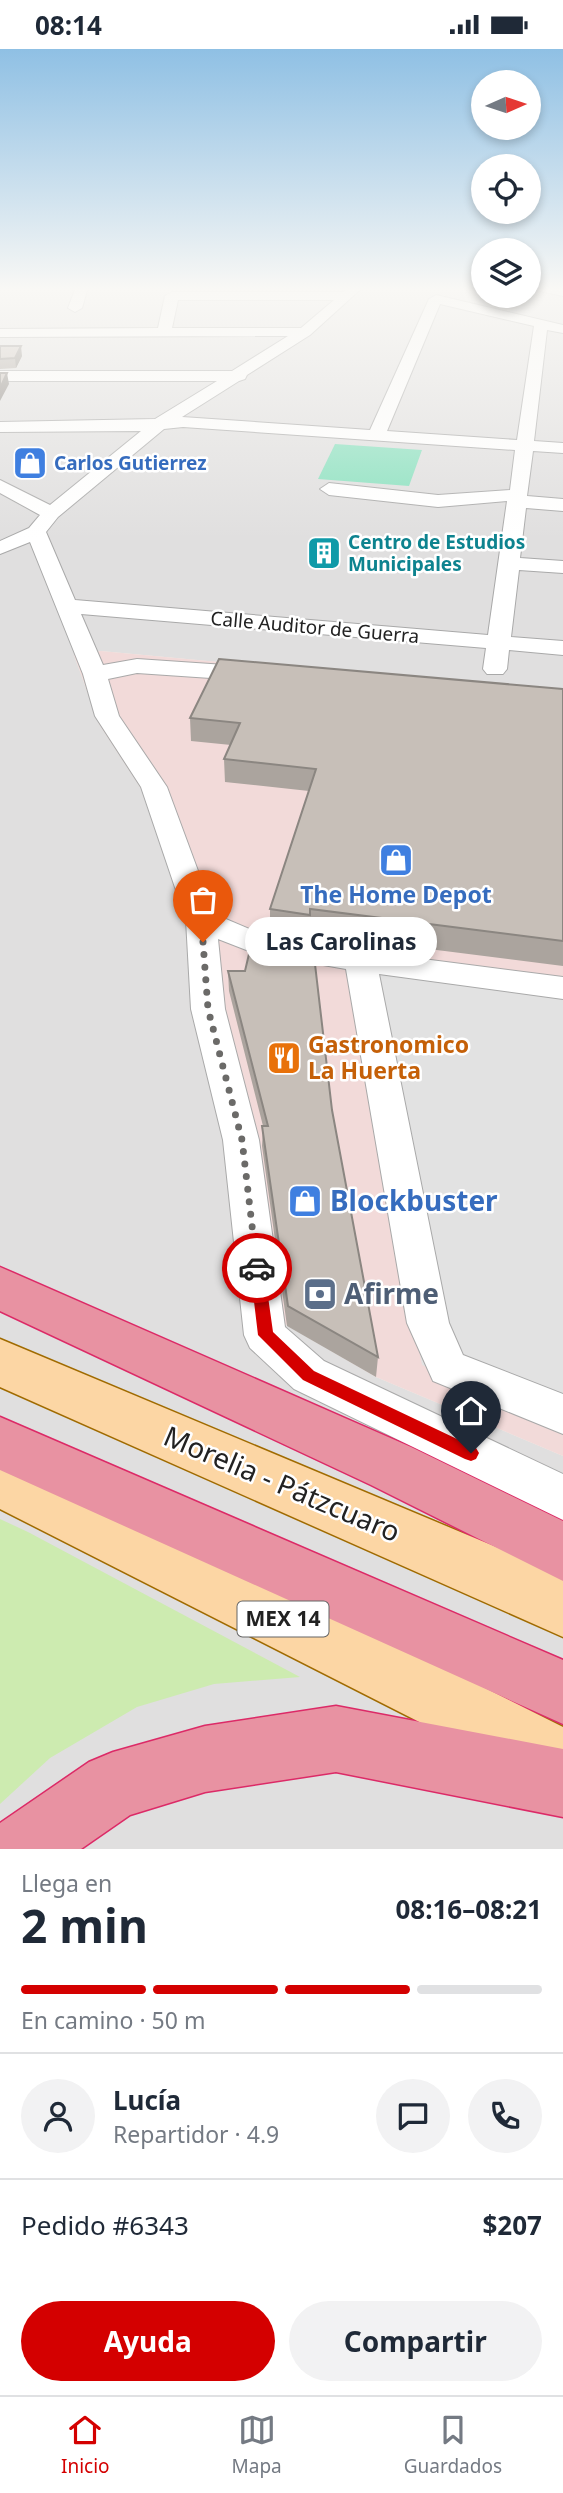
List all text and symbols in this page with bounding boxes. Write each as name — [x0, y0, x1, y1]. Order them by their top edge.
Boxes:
text: 08:14 — [35, 7, 102, 43]
north arrow — [471, 70, 541, 140]
map controls — [471, 70, 541, 308]
button: locate — [471, 154, 541, 224]
button: layers — [471, 238, 541, 308]
shop icon: Carlos Gutierrez — [11, 444, 49, 482]
place label: Carlos Gutierrez — [54, 450, 207, 476]
place label: Centro de Estudios Municipales — [348, 529, 525, 577]
building icon: Centro de Estudios Municipales — [305, 534, 343, 572]
street label: Calle Auditor de Guerra — [210, 605, 420, 649]
shop icon: The Home Depot — [377, 841, 415, 879]
pin — [173, 870, 233, 942]
place label: The Home Depot — [300, 878, 492, 910]
icon: bag — [184, 881, 222, 919]
callout: Las Carolinas — [245, 917, 438, 966]
text: Las Carolinas — [266, 925, 416, 957]
place label: Gastronomico La Huerta — [308, 1028, 469, 1086]
restaurant icon: Gastronomico La Huerta — [265, 1039, 303, 1077]
place label: Blockbuster — [330, 1181, 498, 1219]
shop icon: Blockbuster — [286, 1182, 324, 1220]
courier — [222, 1233, 292, 1303]
icon: car — [238, 1249, 276, 1287]
place label: Afirme — [344, 1274, 439, 1312]
bank icon: Afirme — [301, 1275, 339, 1313]
pin — [441, 1381, 501, 1453]
icon: home — [452, 1392, 490, 1430]
street label: Morelia - Pátzcuaro — [158, 1416, 406, 1550]
road number: MEX 14 — [238, 1601, 328, 1637]
text: Llega en — [21, 1867, 112, 1899]
text: 08:16–08:21 — [395, 1891, 542, 1927]
text: 2 min — [21, 1894, 148, 1956]
text: En camino · 50 m — [21, 2004, 205, 2036]
button: person — [21, 2079, 95, 2153]
button: chat — [376, 2079, 450, 2153]
button: phone — [468, 2079, 542, 2153]
text: Lucía — [113, 2082, 181, 2118]
text: Repartidor · 4.9 — [113, 2118, 279, 2150]
text: Pedido #6343 — [21, 2207, 189, 2243]
text: $207 — [483, 2207, 542, 2243]
button: Ayuda — [21, 2301, 275, 2381]
button: Compartir — [289, 2301, 542, 2381]
tab: Inicio — [61, 2411, 110, 2479]
tab: Mapa — [232, 2411, 282, 2479]
tab: Guardados — [404, 2411, 502, 2479]

